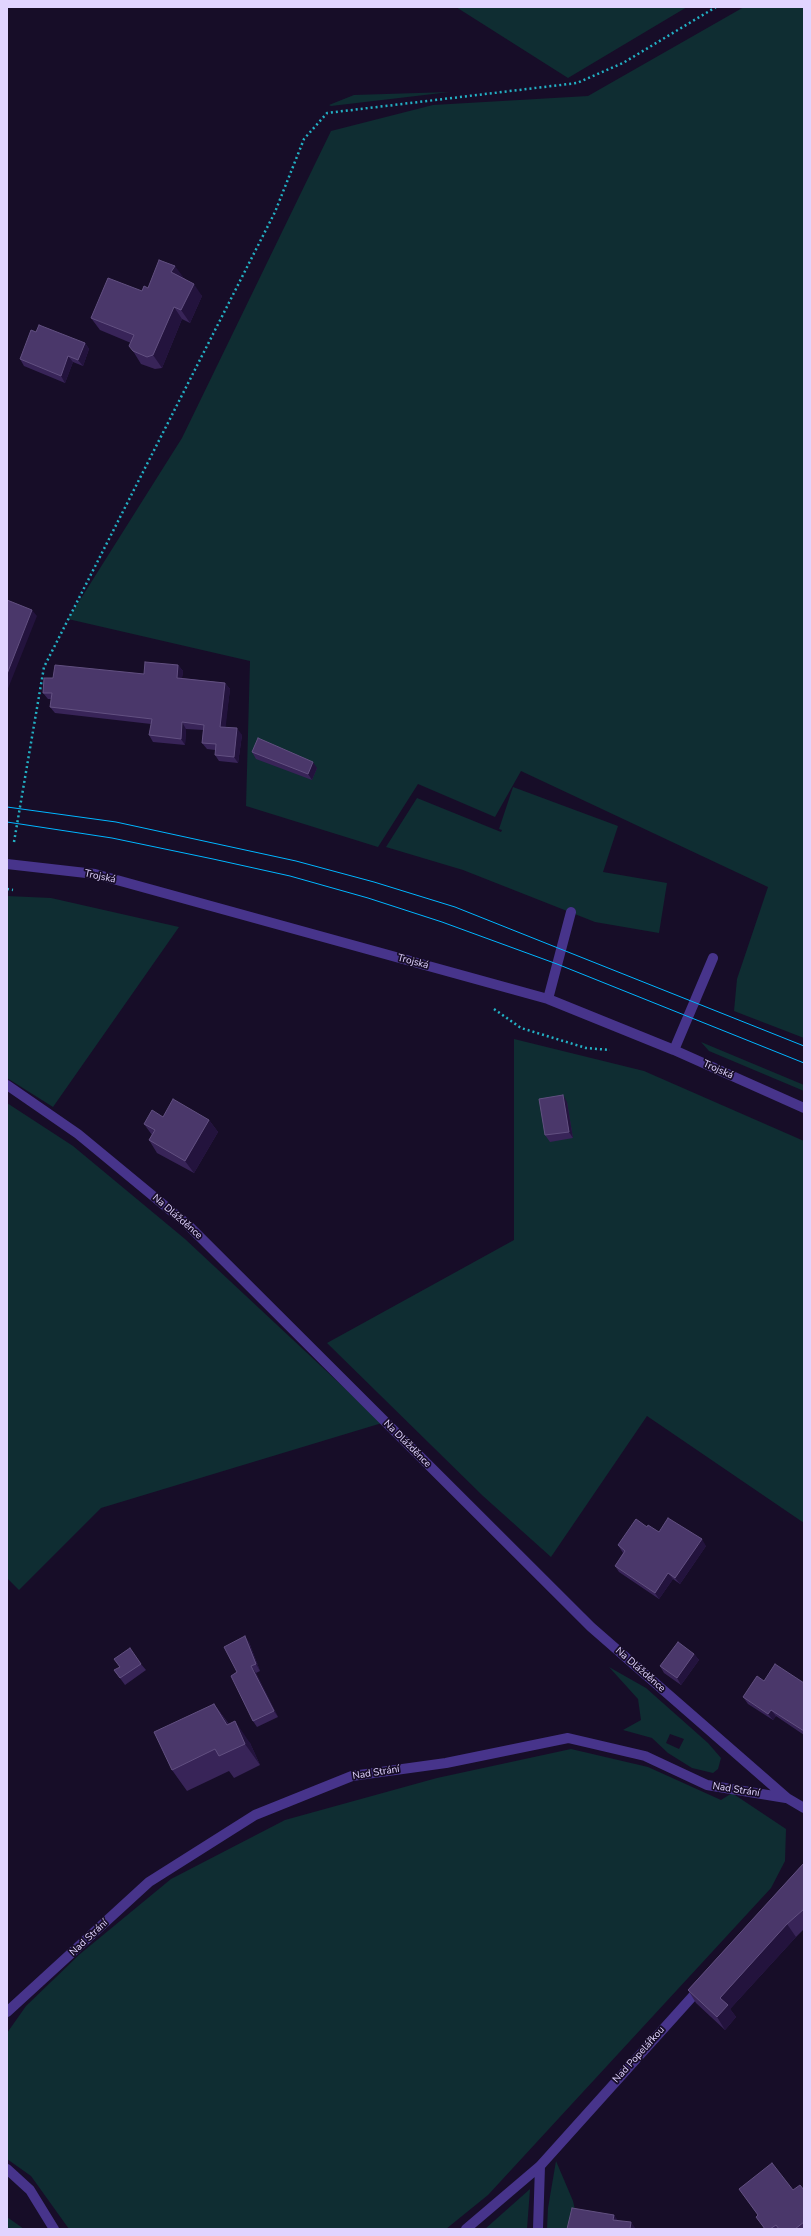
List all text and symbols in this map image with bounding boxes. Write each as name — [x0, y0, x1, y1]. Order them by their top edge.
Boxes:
street label: Trojská — [83, 868, 117, 886]
street label: Trojská — [396, 952, 430, 972]
street label: Trojská — [701, 1058, 735, 1082]
street label: Na Dlážděnce — [150, 1192, 204, 1242]
street label: Na Dlážděnce — [381, 1418, 433, 1470]
street label: Na Dlážděnce — [613, 1645, 667, 1695]
street label: Nad Strání — [352, 1763, 400, 1783]
street label: Nad Strání — [712, 1780, 760, 1800]
street label: Nad Strání — [68, 1917, 110, 1959]
street label: Nad Popelářkou — [611, 2024, 667, 2086]

